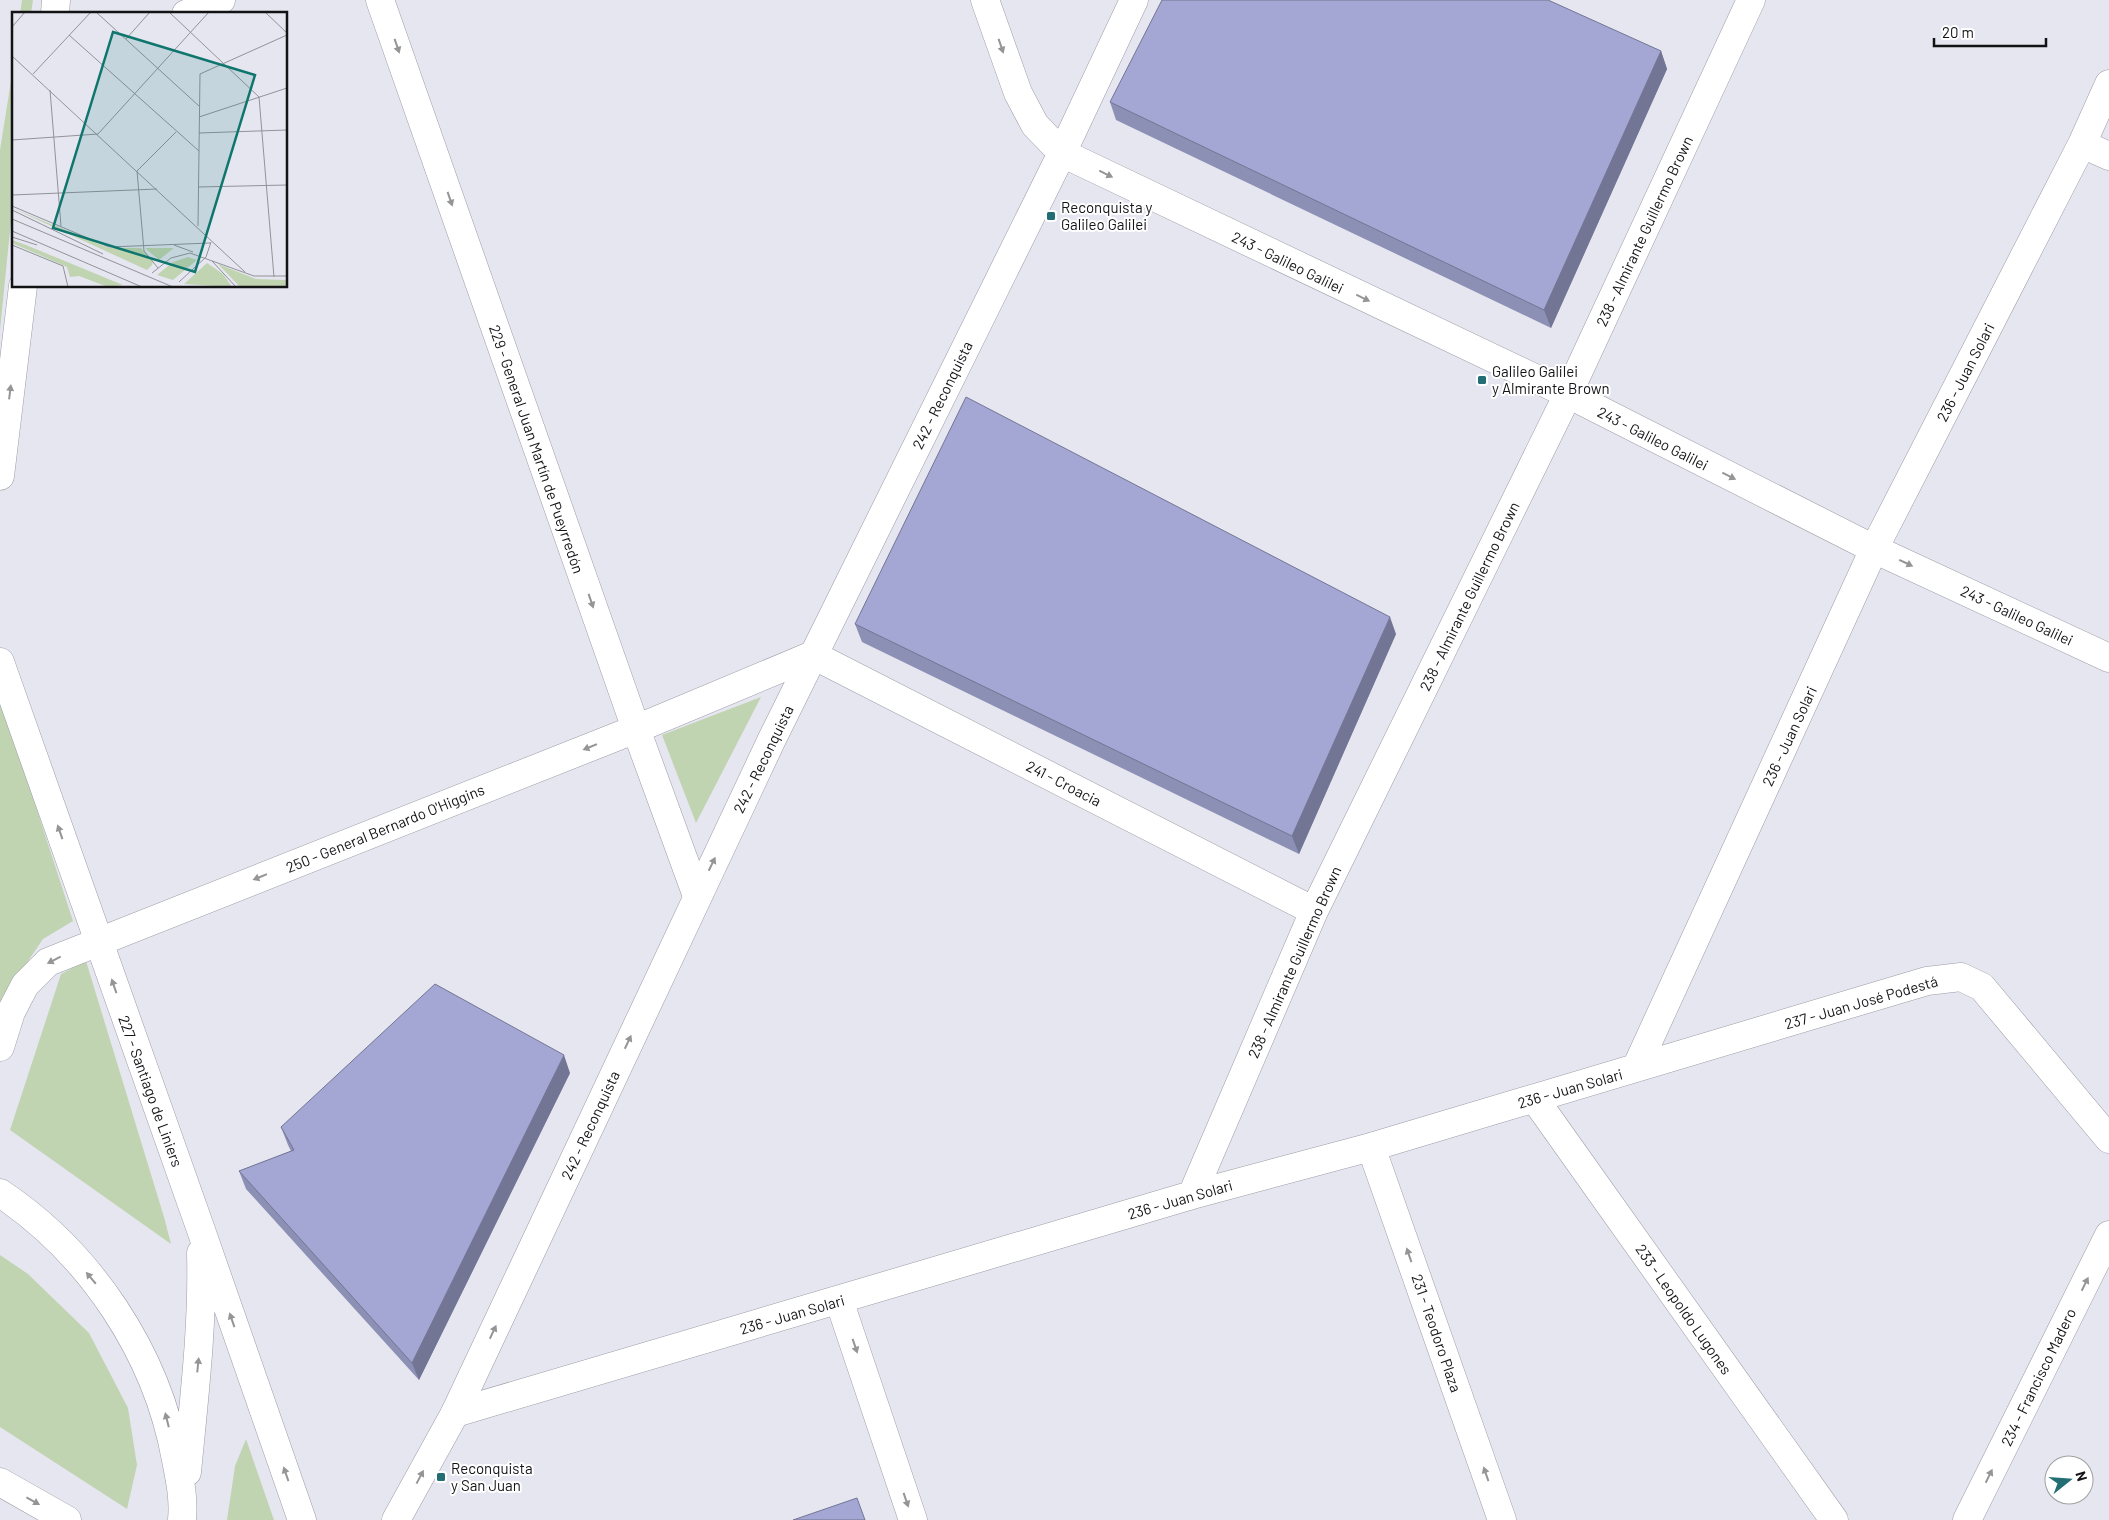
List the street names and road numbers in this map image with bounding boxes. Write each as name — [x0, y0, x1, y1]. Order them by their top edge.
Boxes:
street label: 238 - Almirante Guillermo Brown — [1592, 133, 1696, 329]
street label: 243 - Galileo Galilei — [1229, 227, 1347, 297]
street label: 236 - Juan Solari — [1932, 320, 1998, 424]
street label: 229 - General Juan Martín de Pueyrredón — [486, 322, 588, 576]
street label: 242 - Reconquista — [908, 338, 976, 452]
street label: 243 - Galileo Galilei — [1595, 402, 1711, 474]
street label: 238 - Almirante Guillermo Brown — [1415, 499, 1523, 693]
street label: 243 - Galileo Galilei — [1958, 581, 2076, 649]
street label: 236 - Juan Solari — [1758, 683, 1820, 789]
street label: 242 - Reconquista — [729, 702, 797, 816]
street label: 241 - Croacia — [1024, 756, 1104, 810]
street label: 250 - General Bernardo O'Higgins — [283, 780, 487, 876]
street label: 238 - Almirante Guillermo Brown — [1243, 863, 1345, 1061]
street label: 237 - Juan José Podestá — [1782, 972, 1940, 1032]
street label: 227 - Santiago de Liniers — [115, 1013, 187, 1169]
street label: 236 - Juan Solari — [1516, 1064, 1624, 1112]
street label: 242 - Reconquista — [557, 1068, 623, 1182]
street label: 236 - Juan Solari — [1126, 1175, 1234, 1223]
street label: 233 - Leopoldo Lugones — [1632, 1240, 1736, 1378]
street label: 231 - Teodoro Plaza — [1408, 1272, 1466, 1394]
street label: 236 - Juan Solari — [738, 1290, 846, 1338]
street label: 234 - Francisco Madero — [1997, 1305, 2079, 1449]

